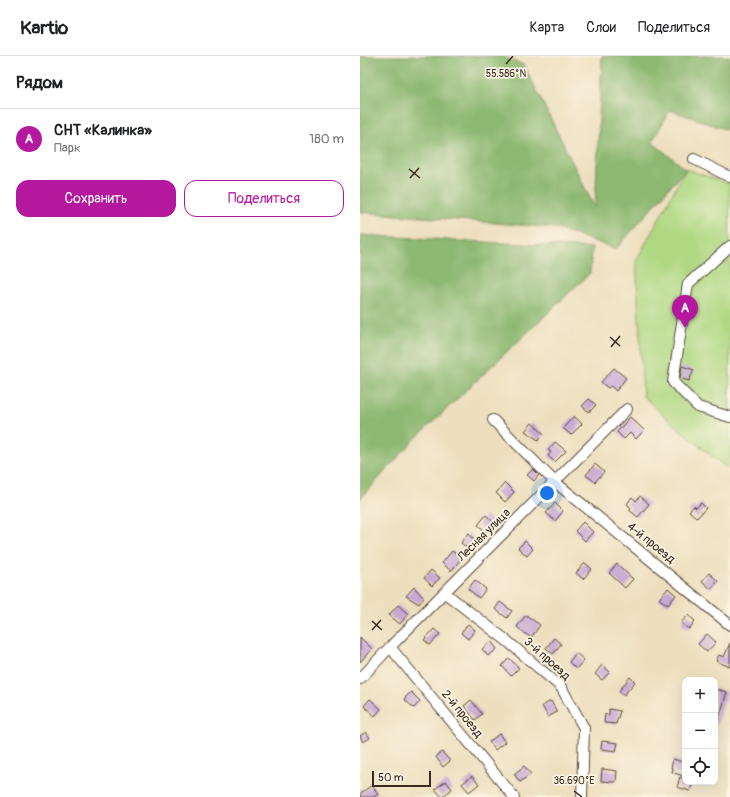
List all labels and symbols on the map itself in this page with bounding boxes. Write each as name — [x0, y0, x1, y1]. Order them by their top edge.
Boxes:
text: 55.586°N — [486, 68, 526, 80]
pin: A — [672, 295, 698, 328]
your location — [537, 483, 557, 503]
street label: Лесная улица — [454, 505, 514, 565]
street label: 4-й проезд — [624, 519, 679, 567]
street label: 3-й проезд — [521, 634, 574, 684]
street label: 2-й проезд — [438, 687, 486, 742]
scale bar — [372, 769, 431, 788]
text: 36.690°E — [554, 775, 594, 787]

